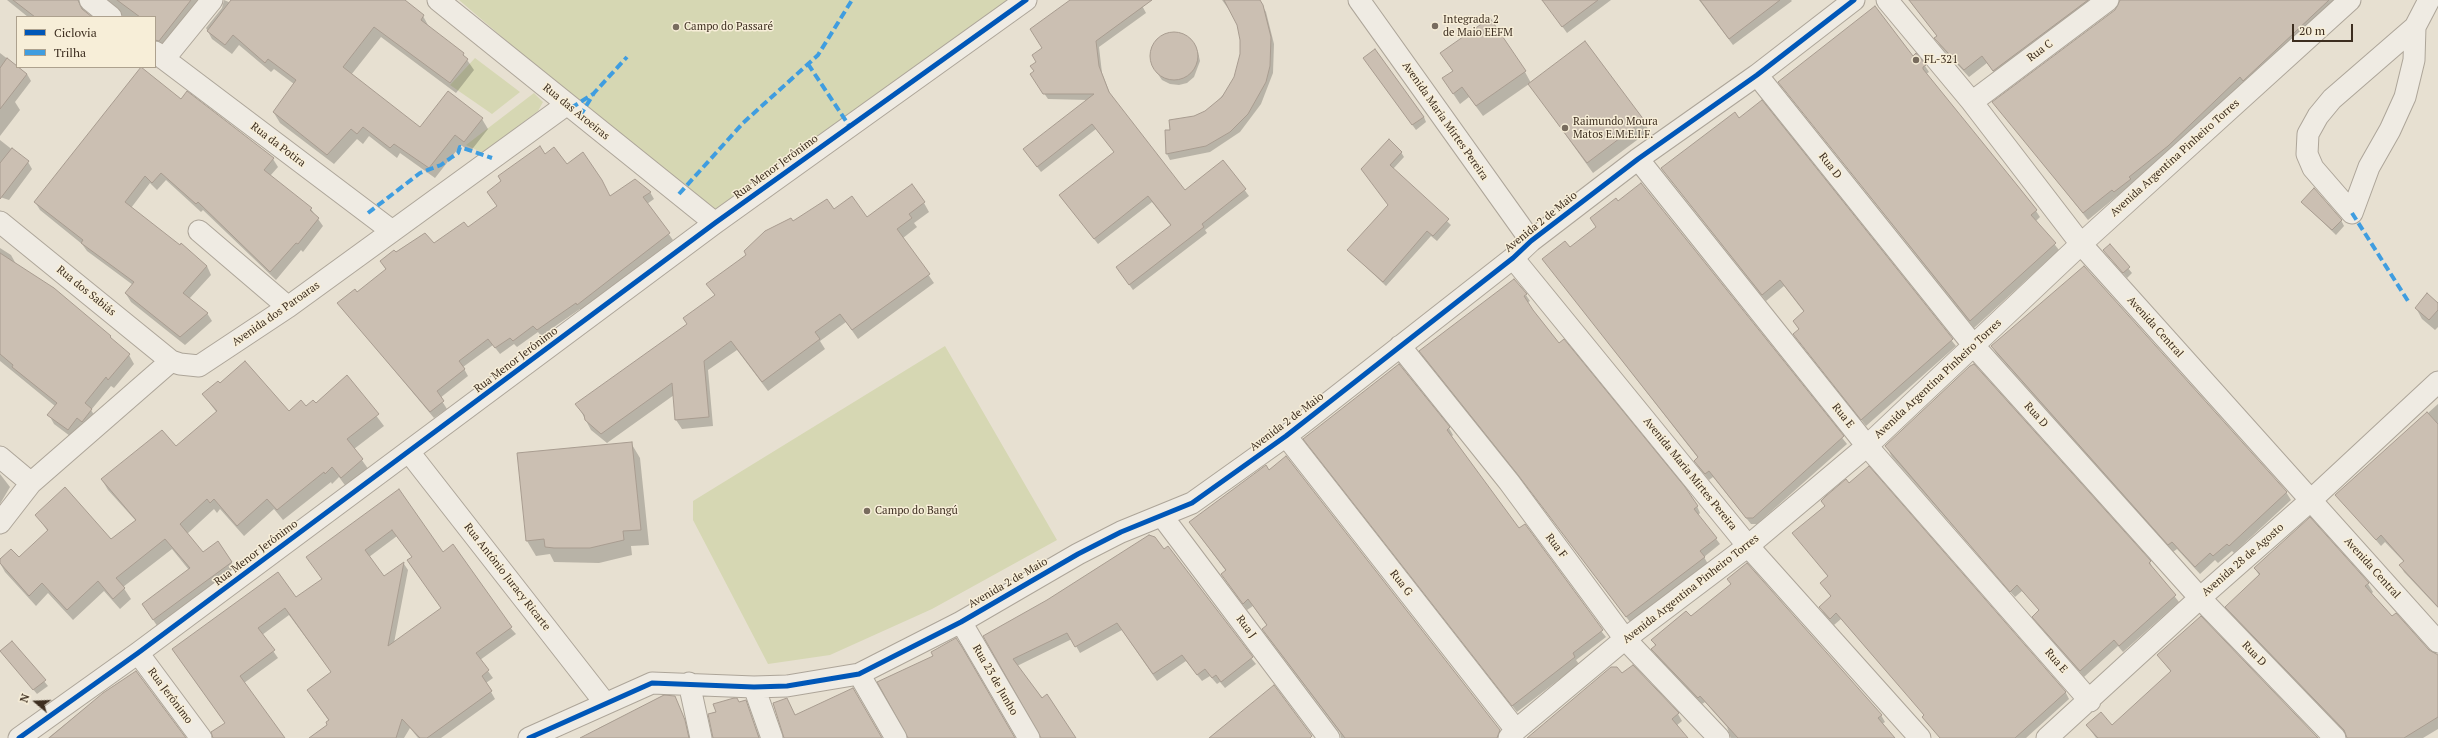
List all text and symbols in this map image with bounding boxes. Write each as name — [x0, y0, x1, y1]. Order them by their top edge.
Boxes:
place label: Integrada 2 de Maio EEFM — [1443, 13, 1513, 39]
legend — [16, 16, 156, 68]
scale bar — [2294, 16, 2355, 42]
place label: Campo do Passaré — [684, 20, 773, 34]
marker: Integrada 2 de Maio EEFM — [1430, 21, 1440, 31]
marker: Campo do Passaré — [671, 22, 681, 32]
text: 20 m — [2299, 23, 2325, 38]
text: Ciclovia — [54, 25, 97, 40]
street label: Rua C — [2025, 37, 2055, 65]
text: Trilha — [54, 45, 86, 60]
place label: FL-321 — [1924, 53, 1958, 67]
marker: FL-321 — [1911, 55, 1921, 65]
street label: Avenida Maria Mirtes Pereira — [1399, 59, 1491, 183]
street label: Rua das Aroeiras — [540, 81, 612, 143]
street label: Avenida Argentina Pinheiro Torres — [2108, 96, 2242, 220]
place label: Raimundo Moura Matos E.M.E.I.F. — [1573, 115, 1658, 141]
street label: Rua da Potira — [248, 120, 308, 170]
marker: Raimundo Moura Matos E.M.E.I.F. — [1560, 123, 1570, 133]
street label: Rua Menor Jerônimo — [731, 132, 821, 202]
street label: Rua D — [1816, 150, 1844, 182]
street label: Avenida 2 de Maio — [1502, 189, 1580, 255]
street label: Rua dos Sabiás — [54, 263, 118, 319]
street label: Avenida dos Paroaras — [230, 279, 322, 349]
street label: Avenida Central — [2124, 294, 2186, 360]
street label: Avenida Argentina Pinheiro Torres — [1872, 316, 2004, 442]
street label: Rua Menor Jerônimo — [472, 324, 560, 396]
street label: Avenida 2 de Maio — [1247, 390, 1327, 454]
street label: Rua D — [2021, 400, 2051, 430]
street label: Rua E — [1829, 401, 1857, 431]
street label: Avenida Maria Mirtes Pereira — [1640, 415, 1740, 533]
place label: Campo do Bangú — [875, 504, 958, 518]
marker: Campo do Bangú — [862, 506, 872, 516]
street label: Rua Menor Jerônimo — [212, 517, 300, 589]
street label: Rua Antônio Juracy Ricarte — [461, 521, 553, 633]
street label: Avenida 28 de Agosto — [2199, 521, 2287, 599]
street label: Rua F — [1542, 531, 1570, 561]
street label: Avenida Argentina Pinheiro Torres — [1620, 532, 1762, 646]
street label: Avenida Central — [2341, 535, 2403, 601]
street label: Avenida 2 de Maio — [966, 555, 1050, 611]
street label: Rua G — [1387, 567, 1415, 599]
street label: Rua J — [1233, 613, 1259, 641]
street label: Rua D — [2239, 639, 2269, 669]
street label: Rua 23 de Junho — [969, 642, 1021, 718]
street label: Rua E — [2042, 646, 2070, 676]
street label: Rua Jerônimo — [145, 665, 195, 727]
north arrow — [16, 682, 56, 722]
text: N — [17, 692, 33, 704]

